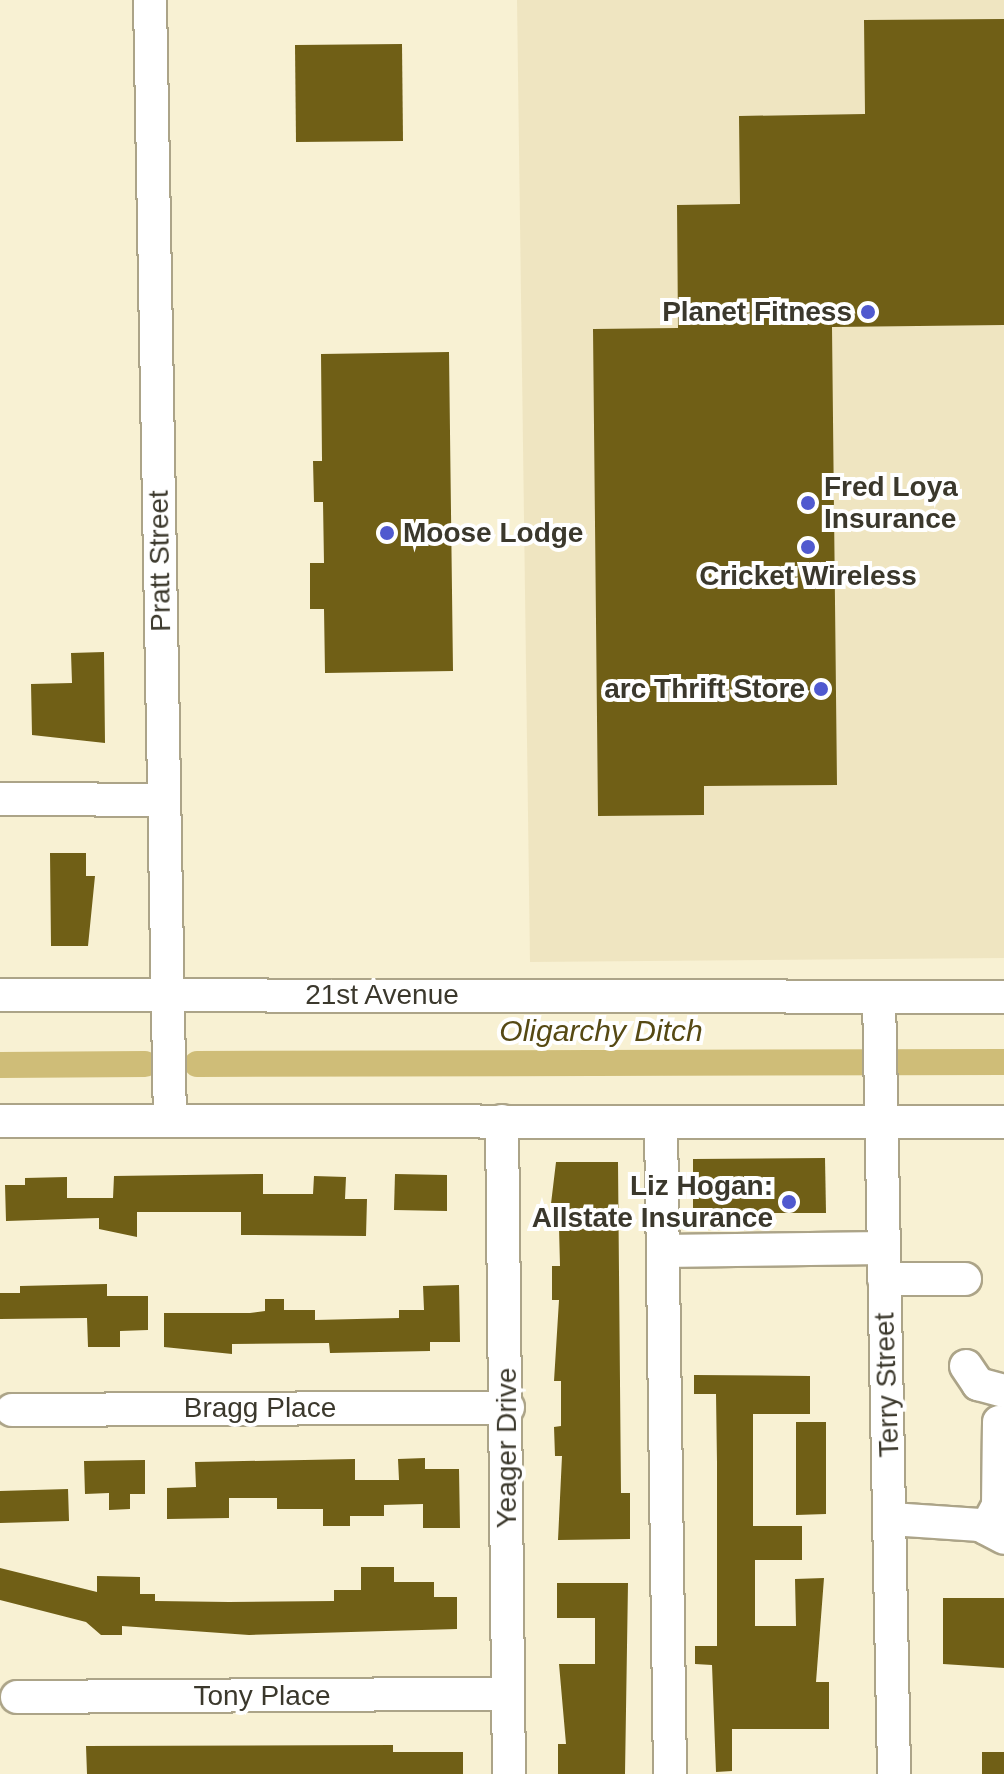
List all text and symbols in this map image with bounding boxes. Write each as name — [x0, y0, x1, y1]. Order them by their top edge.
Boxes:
place label: Planet Fitness — [662, 295, 852, 329]
marker: Planet Fitness — [859, 303, 877, 321]
place label: Fred Loya Insurance — [824, 470, 958, 536]
street label: Pratt Street — [142, 490, 178, 632]
marker: Fred Loya Insurance — [799, 494, 817, 512]
place label: Moose Lodge — [403, 516, 583, 550]
marker: Moose Lodge — [378, 524, 396, 542]
marker: Cricket Wireless — [799, 538, 817, 556]
place label: Cricket Wireless — [699, 559, 917, 593]
place label: arc Thrift Store — [604, 672, 805, 706]
marker: arc Thrift Store — [812, 680, 830, 698]
street label: 21st Avenue — [304, 978, 460, 1012]
water label: Oligarchy Ditch — [499, 1013, 703, 1049]
place label: Liz Hogan: Allstate Insurance — [532, 1169, 773, 1235]
marker: Liz Hogan: Allstate Insurance — [780, 1193, 798, 1211]
street label: Terry Street — [868, 1312, 906, 1458]
street label: Yeager Drive — [490, 1368, 524, 1528]
street label: Bragg Place — [184, 1391, 336, 1425]
street label: Tony Place — [194, 1679, 330, 1713]

